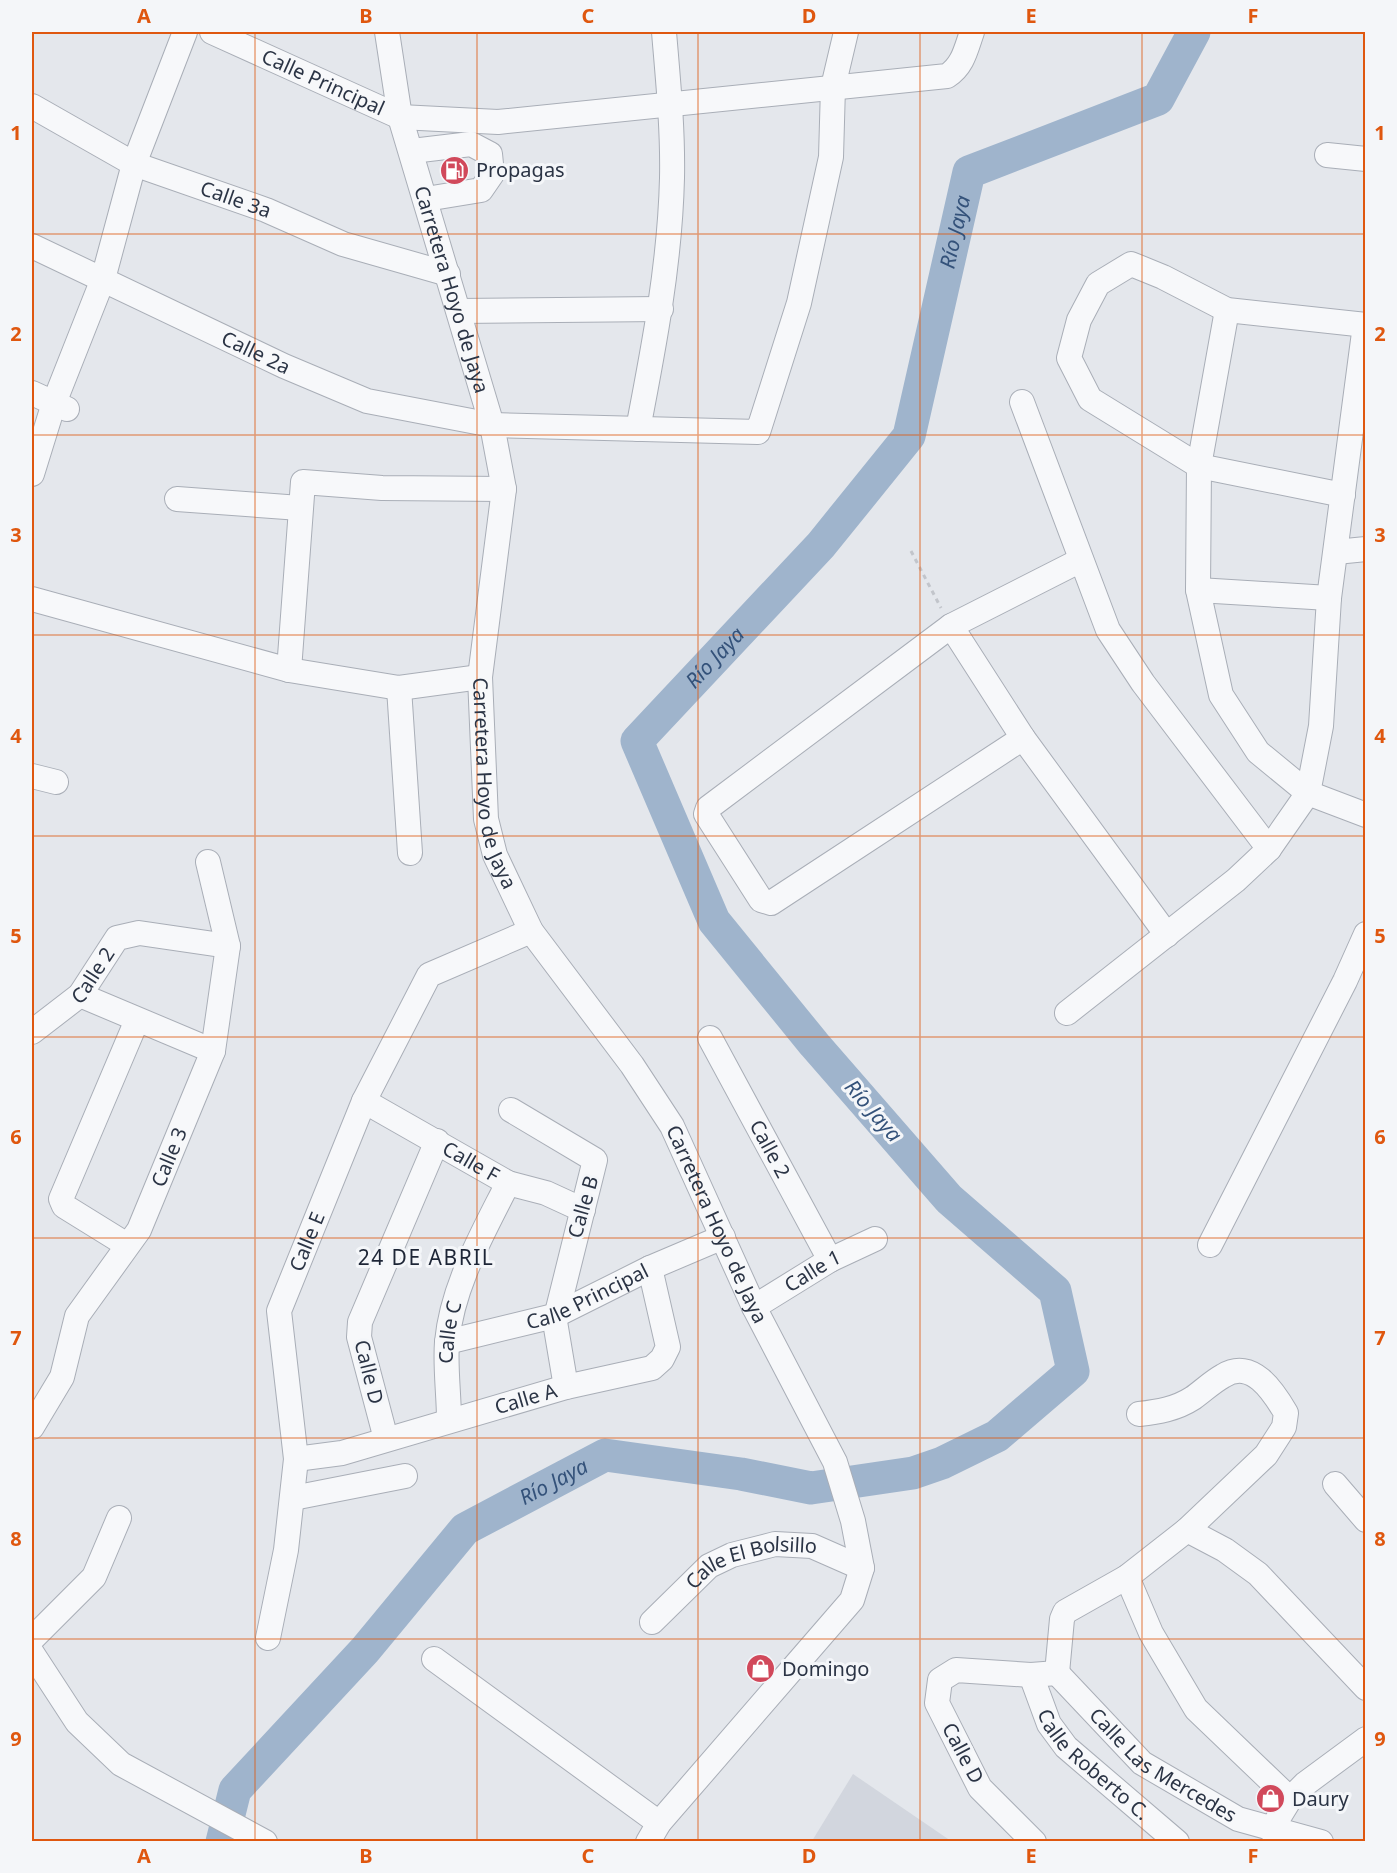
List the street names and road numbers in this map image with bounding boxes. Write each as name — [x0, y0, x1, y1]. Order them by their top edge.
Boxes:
street label: Calle Principal — [258, 42, 389, 121]
street label: Calle 3a — [197, 174, 275, 224]
street label: Carretera Hoyo de Jaya — [408, 182, 496, 396]
street label: Calle 2a — [217, 324, 295, 380]
street label: Carretera Hoyo de Jaya — [467, 677, 523, 893]
street label: Calle 2 — [65, 942, 121, 1010]
street label: Calle 2 — [744, 1115, 797, 1182]
street label: Carretera Hoyo de Jaya — [660, 1120, 774, 1328]
street label: Calle 3 — [144, 1123, 193, 1191]
street label: Calle F — [438, 1135, 504, 1188]
street label: Calle B — [561, 1173, 604, 1241]
street label: Calle E — [282, 1208, 331, 1275]
street label: Calle 1 — [779, 1243, 845, 1298]
street label: Calle Principal — [523, 1257, 653, 1335]
street label: Calle C — [432, 1297, 468, 1364]
street label: Calle D — [348, 1337, 390, 1407]
street label: Calle A — [491, 1376, 560, 1420]
street label: Calle El Bolsillo — [679, 1530, 818, 1595]
street label: Calle Las Mercedes — [1084, 1702, 1242, 1828]
street label: Calle Roberto C. — [1032, 1705, 1156, 1826]
street label: Calle D — [936, 1718, 991, 1788]

